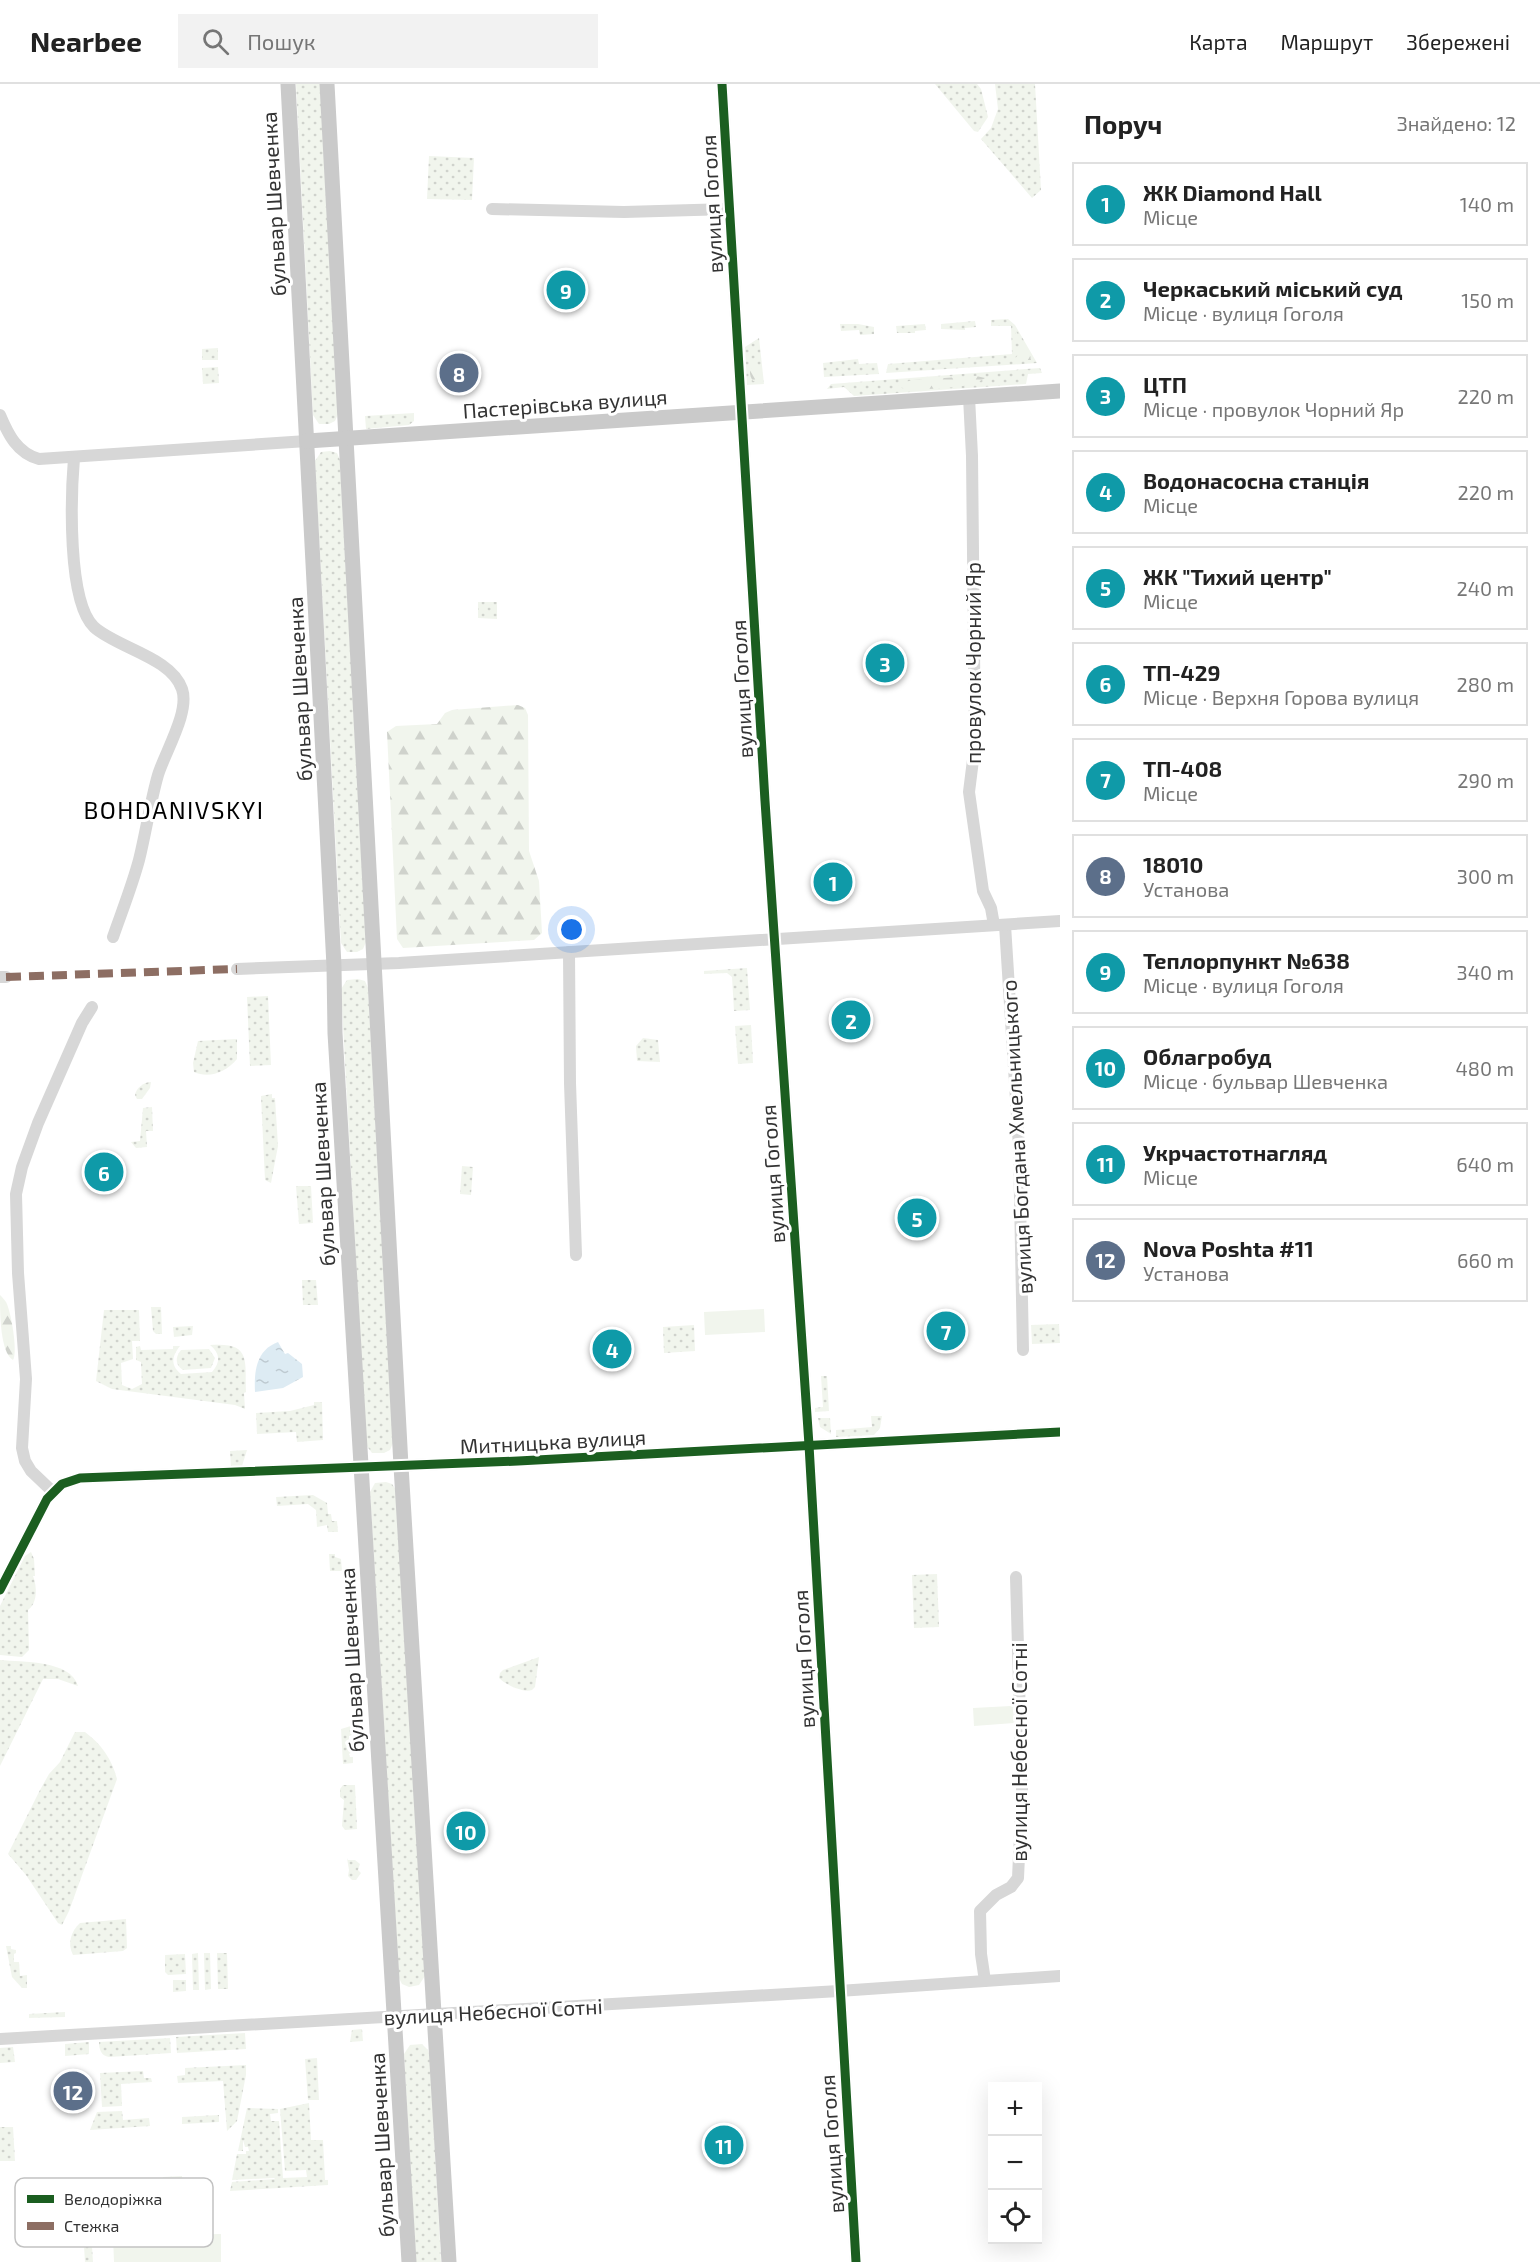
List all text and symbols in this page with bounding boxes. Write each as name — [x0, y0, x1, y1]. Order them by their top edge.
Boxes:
search box — [178, 14, 598, 68]
text: Nearbee — [30, 24, 142, 58]
icon: search — [199, 25, 232, 58]
text: Пошук — [247, 28, 316, 54]
text: Карта — [1189, 29, 1248, 54]
text: Маршрут — [1281, 29, 1373, 54]
text: Збережені — [1406, 29, 1510, 54]
text: Поруч — [1084, 108, 1162, 139]
street label: бульвар Шевченка — [256, 111, 291, 297]
text: Знайдено: 12 — [1397, 111, 1516, 135]
street label: вулиця Гоголя — [695, 134, 728, 274]
text: ЖК Diamond Hall — [1143, 179, 1322, 205]
text: 1 — [1101, 192, 1110, 216]
text: 140 m — [1460, 192, 1514, 216]
text: Місце — [1143, 205, 1198, 229]
pin: 9 — [546, 268, 586, 312]
text: Черкаський міський суд — [1143, 275, 1403, 301]
text: 2 — [1100, 288, 1111, 312]
text: 150 m — [1461, 288, 1514, 312]
text: Місце · вулиця Гоголя — [1143, 301, 1344, 325]
pin: 8 — [440, 350, 478, 396]
text: ЦТП — [1143, 371, 1187, 397]
street label: Пастерівська вулиця — [462, 383, 668, 424]
text: 3 — [1100, 384, 1111, 408]
text: 220 m — [1457, 384, 1514, 408]
text: Місце · провулок Чорний Яр — [1143, 397, 1404, 421]
text: Водонасосна станція — [1143, 467, 1369, 493]
text: 4 — [1099, 480, 1112, 504]
text: 220 m — [1457, 480, 1514, 504]
text: Місце — [1143, 493, 1198, 517]
street label: провулок Чорний Яр — [960, 562, 986, 764]
text: ЖК "Тихий центр" — [1143, 563, 1332, 589]
text: 5 — [1100, 576, 1111, 600]
text: 240 m — [1456, 576, 1514, 600]
text: Місце — [1143, 589, 1198, 613]
street label: бульвар Шевченка — [282, 596, 317, 782]
street label: вулиця Гоголя — [725, 619, 758, 759]
pin: 3 — [866, 640, 904, 686]
text: ТП-429 — [1143, 659, 1220, 685]
text: 6 — [1100, 672, 1111, 696]
text: 280 m — [1457, 672, 1514, 696]
text: Місце · Верхня Горова вулиця — [1143, 685, 1419, 709]
text: ТП-408 — [1143, 755, 1222, 781]
text: 7 — [1100, 768, 1111, 792]
text: 290 m — [1457, 768, 1514, 792]
text: Місце — [1143, 781, 1198, 805]
district label: BOHDANIVSKYI — [83, 795, 265, 824]
text: 18010 — [1143, 851, 1203, 877]
pin: 1 — [814, 860, 852, 904]
text: 8 — [1099, 864, 1112, 888]
text: 300 m — [1457, 864, 1514, 888]
text: Установа — [1143, 877, 1229, 901]
your location — [557, 915, 586, 944]
text: Теплорпункт №638 — [1143, 947, 1350, 973]
text: 9 — [1100, 960, 1111, 984]
text: 340 m — [1457, 960, 1514, 984]
text: Місце · вулиця Гоголя — [1143, 973, 1344, 997]
street label: вулиця Богдана Хмельницького — [995, 979, 1038, 1295]
pin: 2 — [832, 998, 870, 1042]
text: Облагробуд — [1143, 1043, 1272, 1069]
text: 10 — [1095, 1056, 1116, 1080]
text: 480 m — [1456, 1056, 1514, 1080]
text: Місце · бульвар Шевченка — [1143, 1069, 1388, 1093]
street label: бульвар Шевченка — [305, 1081, 340, 1267]
street label: вулиця Гоголя — [755, 1104, 790, 1244]
text: Укрчастотнагляд — [1143, 1139, 1327, 1165]
pin: 6 — [84, 1150, 124, 1194]
text: 11 — [1097, 1152, 1114, 1176]
text: 640 m — [1456, 1152, 1514, 1176]
text: Місце — [1143, 1165, 1198, 1189]
pin: 5 — [898, 1196, 936, 1240]
text: Nova Poshta #11 — [1143, 1235, 1314, 1261]
text: 12 — [1095, 1248, 1116, 1272]
text: 660 m — [1457, 1248, 1514, 1272]
text: Установа — [1143, 1261, 1229, 1285]
pin: 7 — [926, 1308, 966, 1354]
pin: 4 — [592, 1326, 632, 1372]
street label: Митницька вулиця — [459, 1424, 647, 1459]
street label: бульвар Шевченка — [334, 1567, 369, 1753]
street label: вулиця Гоголя — [787, 1589, 820, 1729]
street label: вулиця Небесної Сотні — [1006, 1642, 1032, 1862]
pin: 10 — [446, 1808, 486, 1854]
street label: вулиця Небесної Сотні — [383, 1993, 603, 2030]
street label: бульвар Шевченка — [364, 2052, 399, 2238]
pin: 12 — [54, 2068, 92, 2114]
street label: вулиця Гоголя — [814, 2074, 849, 2214]
map controls — [988, 2082, 1042, 2244]
button: + — [988, 2082, 1042, 2136]
pin: 11 — [704, 2122, 744, 2168]
button: − — [988, 2136, 1042, 2190]
legend — [15, 2178, 213, 2247]
text: Велодоріжка — [64, 2189, 162, 2208]
button: locate — [988, 2190, 1042, 2244]
text: Стежка — [64, 2216, 119, 2235]

